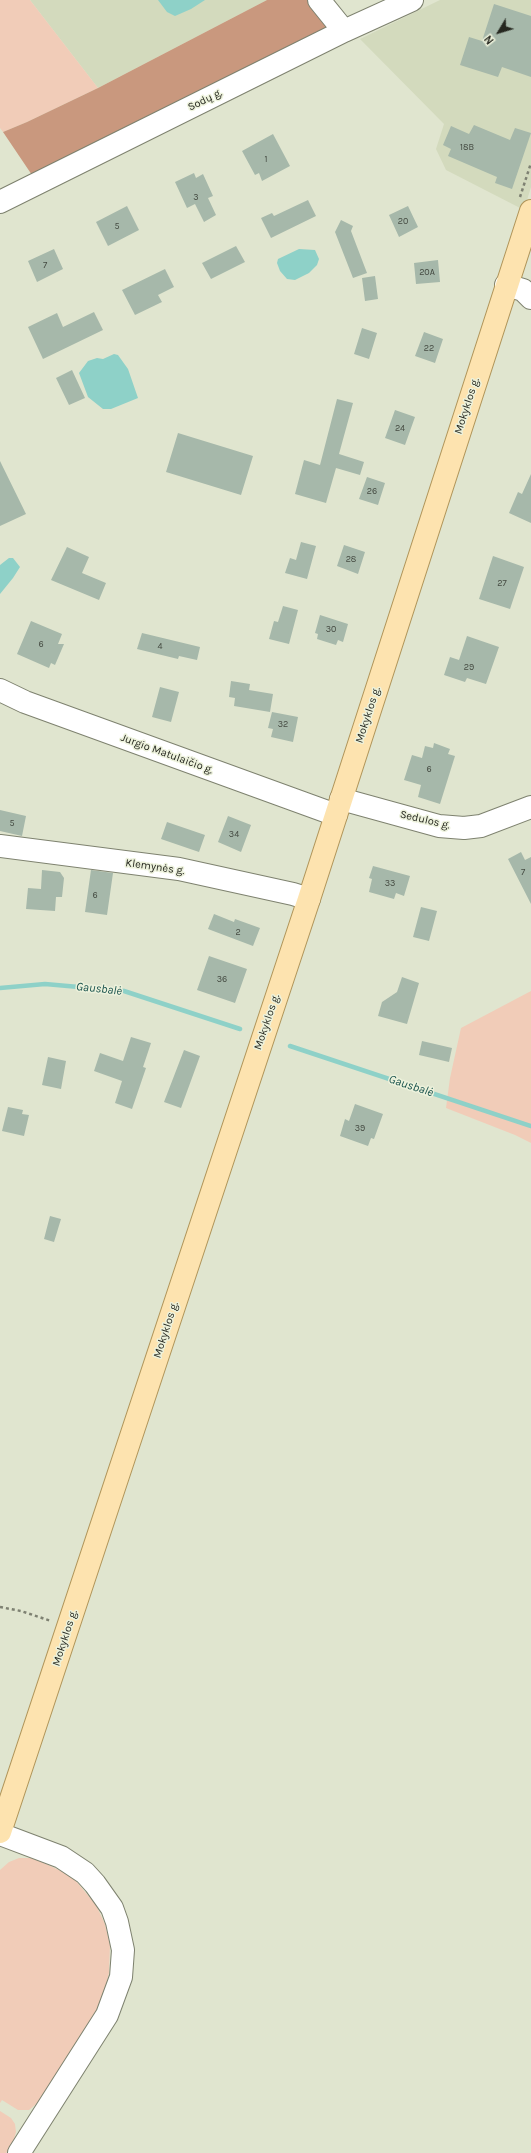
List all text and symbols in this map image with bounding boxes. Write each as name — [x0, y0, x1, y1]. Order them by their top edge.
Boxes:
north arrow — [479, 12, 519, 52]
text: N — [482, 33, 497, 47]
street label: Sodų g. — [186, 86, 224, 114]
house number: 18B — [460, 142, 474, 152]
house number: 1 — [265, 154, 267, 164]
house number: 3 — [193, 192, 199, 202]
house number: 20 — [398, 216, 408, 226]
house number: 5 — [114, 221, 120, 231]
house number: 7 — [43, 260, 47, 270]
house number: 20A — [419, 267, 435, 277]
house number: 22 — [424, 343, 434, 353]
street label: Mokyklos g. — [452, 376, 482, 436]
house number: 24 — [395, 423, 405, 433]
house number: 26 — [367, 486, 377, 496]
house number: 28 — [346, 554, 356, 564]
house number: 27 — [497, 578, 507, 588]
house number: 30 — [326, 624, 336, 634]
house number: 6 — [38, 639, 44, 649]
house number: 4 — [157, 641, 163, 651]
house number: 29 — [464, 662, 474, 672]
street label: Mokyklos g. — [353, 685, 383, 745]
house number: 32 — [278, 719, 288, 729]
street label: Jurgio Matulaičio g. — [119, 731, 215, 777]
house number: 6 — [426, 764, 432, 774]
street label: Sedulos g. — [399, 808, 451, 832]
house number: 5 — [9, 818, 15, 828]
house number: 34 — [229, 829, 239, 839]
street label: Klemynės g. — [125, 856, 185, 878]
house number: 7 — [521, 867, 525, 877]
house number: 33 — [385, 878, 395, 888]
house number: 6 — [92, 890, 98, 900]
house number: 2 — [235, 927, 241, 937]
house number: 36 — [217, 974, 227, 984]
water label: Gausbalė — [75, 979, 123, 999]
street label: Mokyklos g. — [251, 992, 283, 1052]
water label: Gausbalė — [387, 1072, 435, 1100]
house number: 39 — [355, 1123, 365, 1133]
street label: Mokyklos g. — [151, 1300, 181, 1360]
street label: Mokyklos g. — [50, 1608, 80, 1668]

